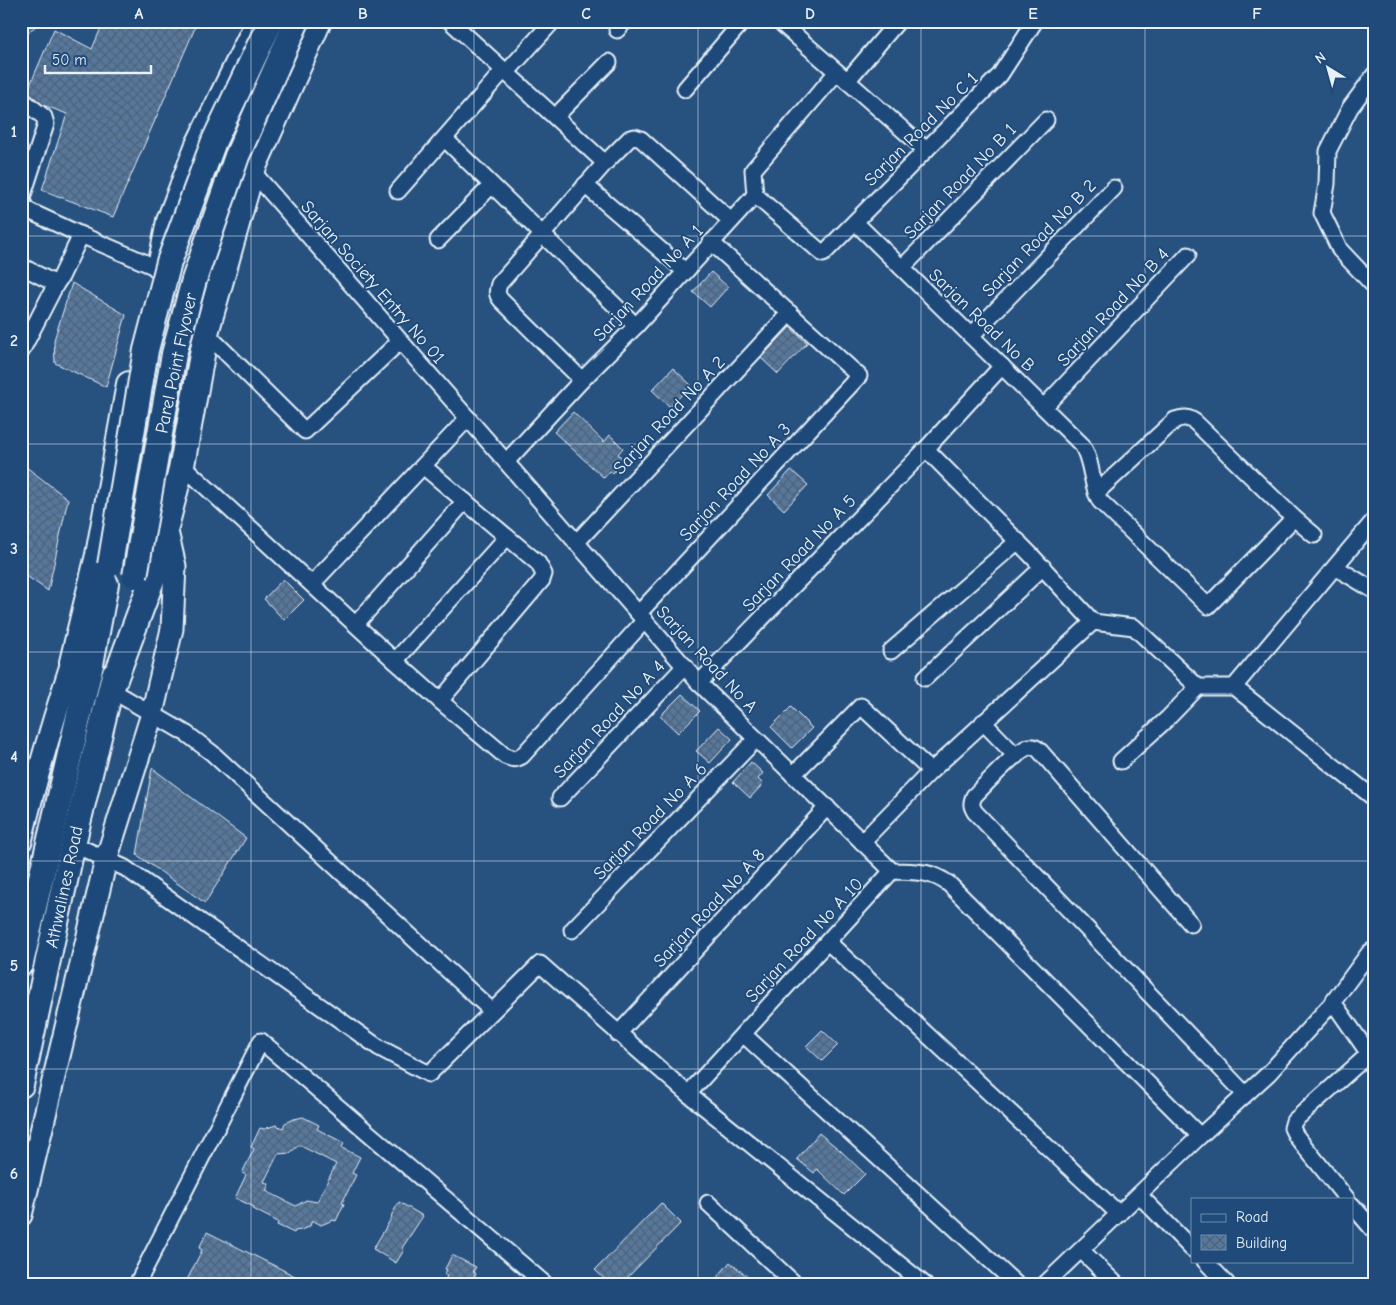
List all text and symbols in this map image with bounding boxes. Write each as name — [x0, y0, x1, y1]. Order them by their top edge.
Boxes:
text: A — [135, 5, 144, 23]
text: B — [358, 5, 368, 23]
text: C — [581, 5, 591, 23]
text: D — [805, 5, 815, 23]
text: E — [1028, 5, 1038, 23]
text: F — [1252, 5, 1262, 23]
scale bar — [45, 42, 151, 74]
north arrow — [1304, 42, 1354, 92]
text: N — [1312, 48, 1329, 68]
text: 50 m — [52, 51, 87, 69]
street label: Sarjan Road No C 1 — [860, 68, 983, 191]
street label: Sarjan Road No B 1 — [900, 119, 1021, 243]
text: 1 — [11, 123, 17, 141]
street label: Sarjan Road No B 2 — [978, 175, 1101, 301]
street label: Sarjan Society Entry No 01 — [296, 197, 449, 368]
street label: Sarjan Road No A 1 — [589, 221, 708, 346]
street label: Sarjan Road No B 4 — [1053, 244, 1174, 371]
street label: Sarjan Road No B — [924, 264, 1039, 376]
street label: Parel Point Flyover — [151, 290, 202, 435]
text: 2 — [10, 332, 18, 350]
street label: Sarjan Road No A 2 — [609, 352, 730, 479]
street label: Sarjan Road No A 3 — [675, 419, 795, 546]
street label: Sarjan Road No A 5 — [738, 491, 861, 616]
text: 3 — [10, 540, 18, 558]
street label: Sarjan Road No A — [652, 601, 762, 717]
street label: Sarjan Road No A 4 — [549, 656, 669, 783]
text: 4 — [10, 748, 18, 766]
street label: Sarjan Road No A 6 — [589, 759, 712, 884]
street label: Athwalines Road — [41, 824, 88, 950]
street label: Sarjan Road No A 8 — [649, 845, 770, 972]
street label: Sarjan Road No A 10 — [741, 874, 868, 1007]
text: 5 — [10, 957, 18, 975]
text: 6 — [10, 1165, 18, 1183]
legend — [1191, 1198, 1354, 1262]
text: Road — [1236, 1208, 1268, 1226]
text: Building — [1236, 1234, 1287, 1252]

